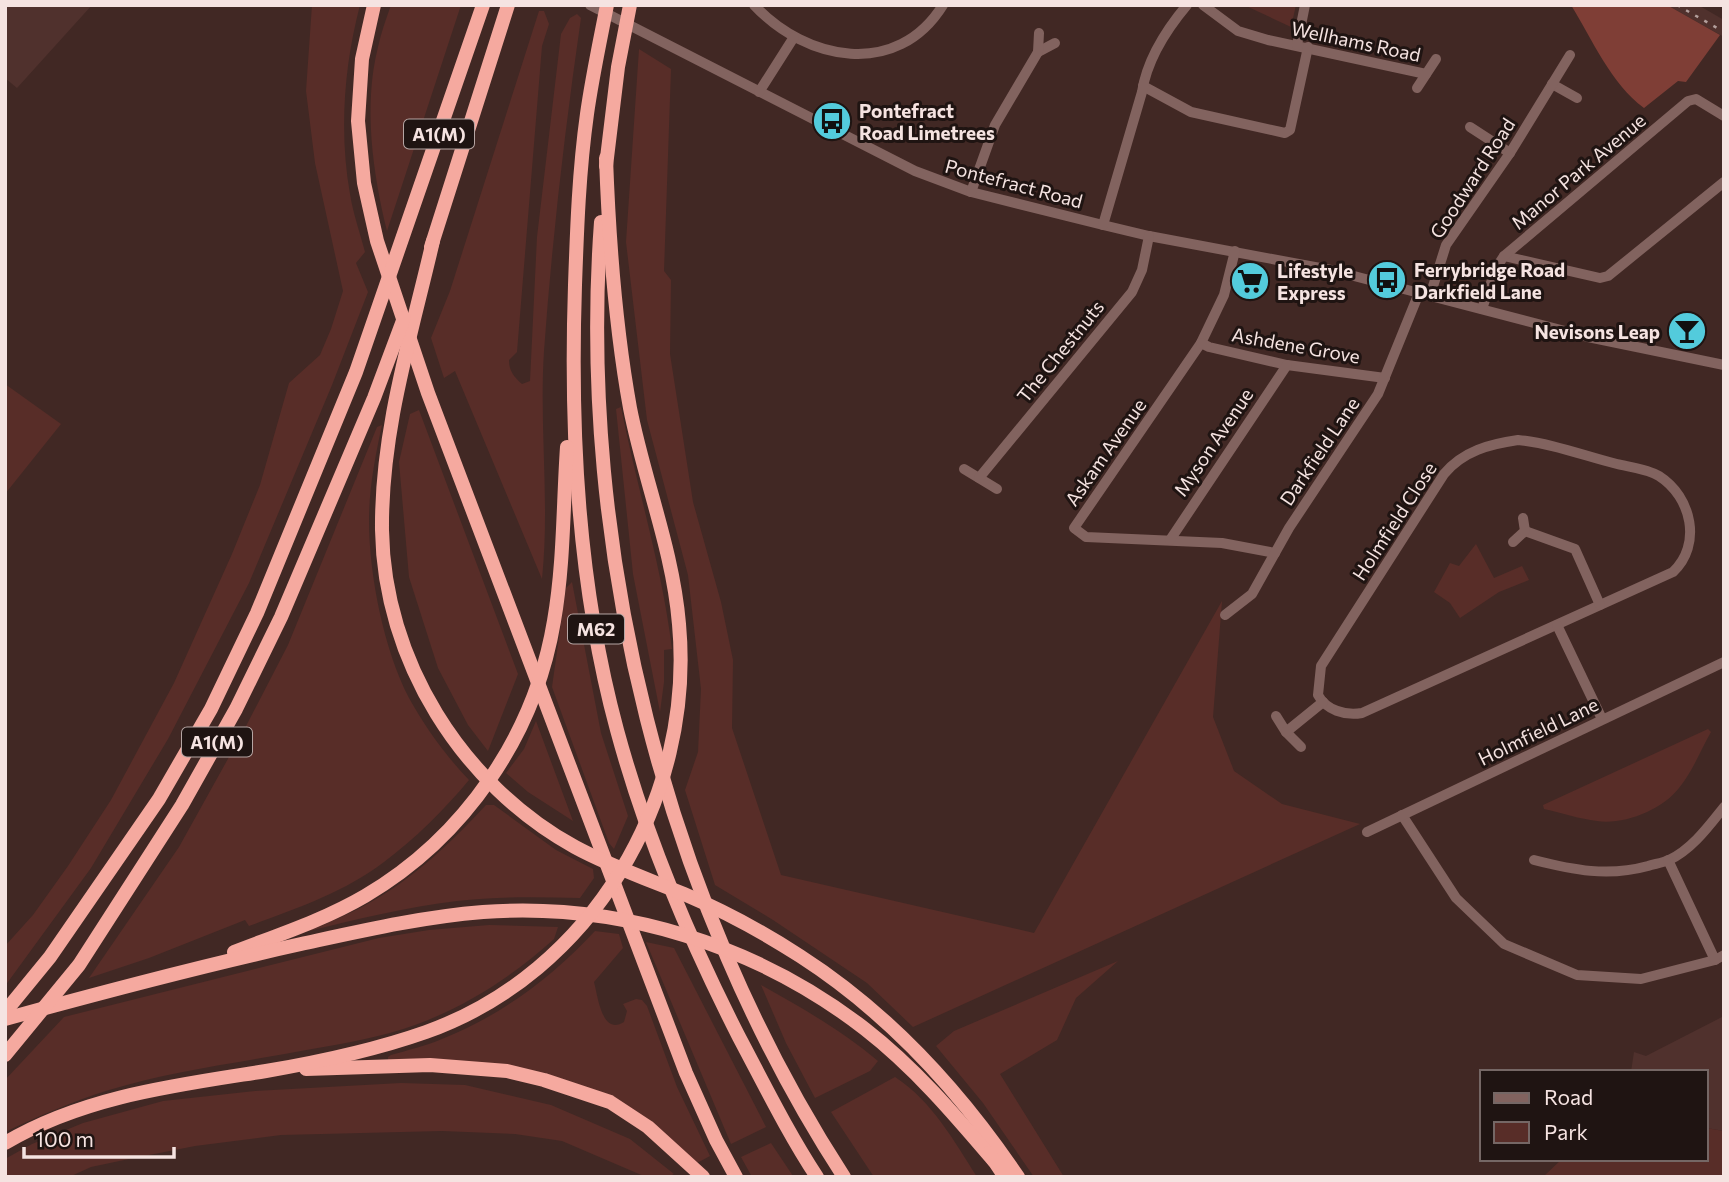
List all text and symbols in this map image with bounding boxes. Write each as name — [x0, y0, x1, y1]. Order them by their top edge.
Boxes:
street label: Wellhams Road — [1289, 16, 1423, 66]
place label: Pontefract Road Limetrees — [859, 99, 995, 144]
bus stop icon: Pontefract Road Limetrees — [811, 100, 853, 142]
street label: Manor Park Avenue — [1506, 108, 1650, 234]
street label: Goodward Road — [1425, 114, 1519, 242]
road number: A1(M) — [404, 119, 474, 148]
street label: Pontefract Road — [943, 154, 1085, 212]
place label: Ferrybridge Road Darkfield Lane — [1414, 258, 1565, 303]
place label: Lifestyle Express — [1277, 259, 1353, 304]
bus stop icon: Ferrybridge Road Darkfield Lane — [1366, 259, 1408, 301]
supermarket icon: Lifestyle Express — [1229, 260, 1271, 302]
street label: The Chestnuts — [1012, 295, 1108, 407]
bar icon: Nevisons Leap — [1666, 310, 1708, 352]
place label: Nevisons Leap — [1534, 320, 1660, 343]
street label: Ashdene Grove — [1230, 322, 1362, 368]
street label: Myson Avenue — [1168, 384, 1258, 500]
street label: Darkfield Lane — [1274, 393, 1364, 509]
street label: Askam Avenue — [1060, 394, 1150, 510]
street label: Holmfield Close — [1347, 457, 1441, 585]
road number: M62 — [568, 614, 624, 644]
street label: Holmfield Lane — [1474, 692, 1602, 770]
road number: A1(M) — [182, 728, 252, 756]
legend — [1480, 1070, 1708, 1161]
text: Road — [1544, 1084, 1593, 1109]
scale bar — [24, 1116, 175, 1160]
text: Park — [1544, 1119, 1588, 1144]
text: 100 m — [35, 1126, 94, 1151]

